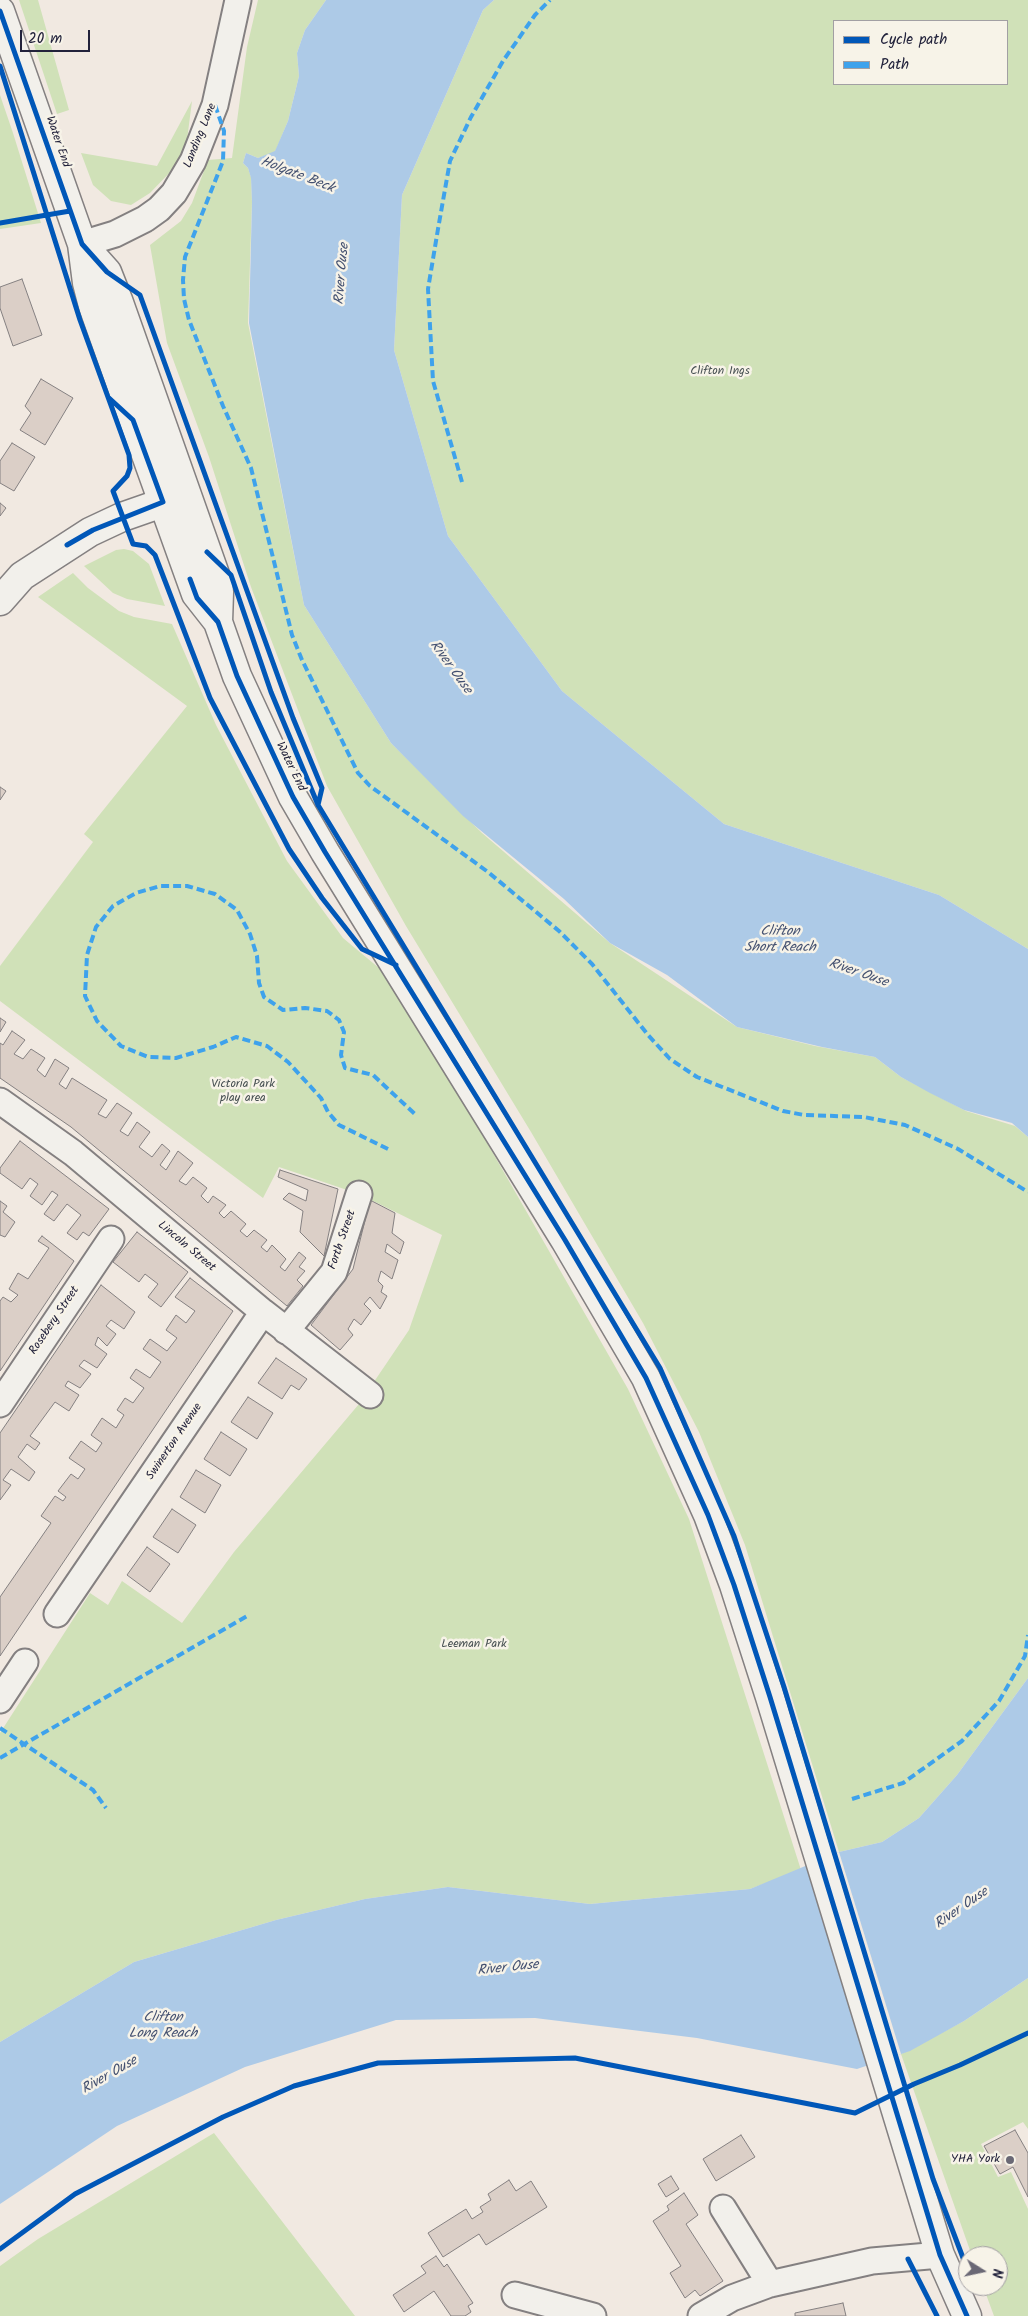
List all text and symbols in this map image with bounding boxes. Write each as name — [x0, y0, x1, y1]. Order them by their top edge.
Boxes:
scale bar — [22, 20, 92, 52]
legend — [833, 20, 1008, 85]
text: 20 m — [28, 27, 62, 51]
text: Cycle path — [880, 28, 947, 52]
text: Path — [880, 53, 909, 77]
street label: Landing Lane — [182, 102, 220, 170]
street label: Water End — [42, 114, 72, 170]
water label: Holgate Beck — [258, 154, 336, 198]
water label: River Ouse — [332, 243, 354, 305]
park label: Clifton Ings — [690, 365, 750, 379]
water label: River Ouse — [425, 638, 475, 698]
street label: Water End — [272, 740, 308, 794]
water label: Clifton Short Reach — [744, 925, 816, 958]
water label: River Ouse — [826, 956, 890, 992]
park label: Victoria Park play area — [211, 1078, 275, 1106]
street label: Forth Street — [326, 1208, 360, 1272]
street label: Lincoln Street — [154, 1219, 218, 1275]
street label: Rosebery Street — [27, 1284, 83, 1358]
street label: Swinerton Avenue — [144, 1401, 206, 1483]
park label: Leeman Park — [441, 1638, 507, 1652]
water label: River Ouse — [932, 1884, 992, 1934]
water label: River Ouse — [477, 1957, 539, 1981]
water label: Clifton Long Reach — [129, 2011, 197, 2044]
water label: River Ouse — [79, 2053, 141, 2099]
place label: YHA York — [951, 2153, 1000, 2167]
marker: YHA York — [1004, 2154, 1016, 2166]
north arrow — [958, 2246, 1008, 2296]
text: N — [985, 2267, 1008, 2280]

